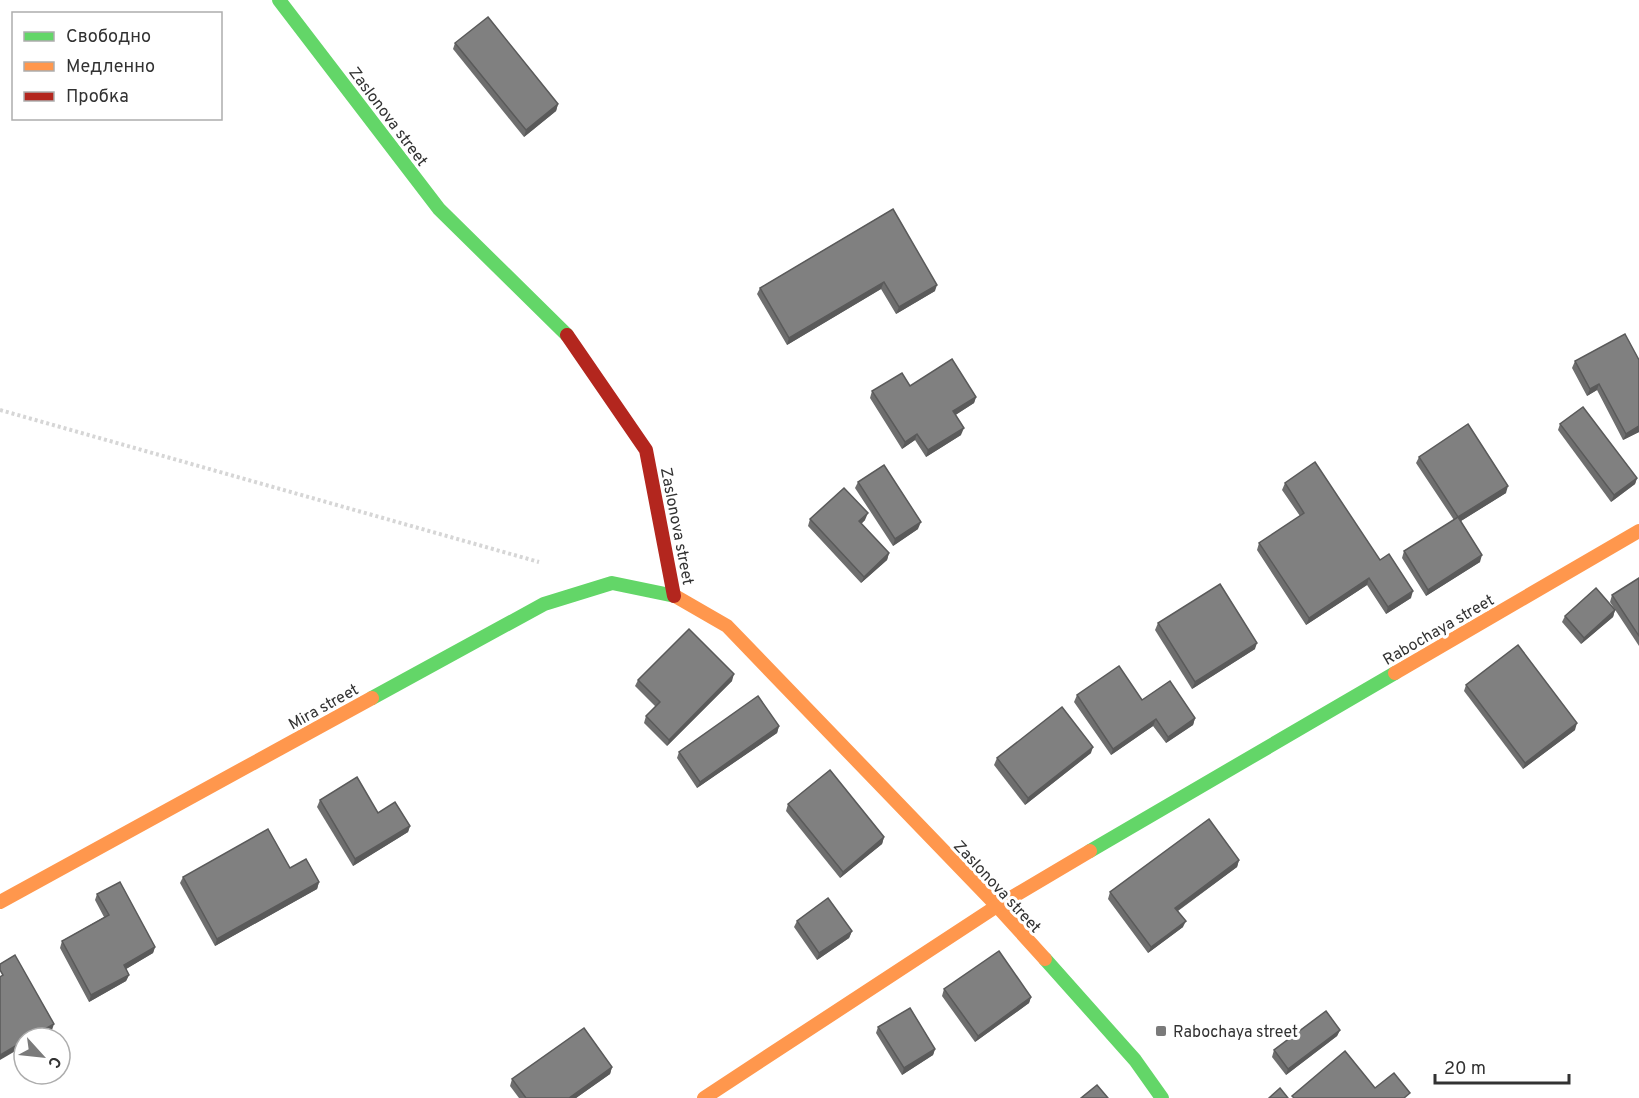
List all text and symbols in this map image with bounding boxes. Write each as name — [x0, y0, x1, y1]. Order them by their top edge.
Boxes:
legend — [12, 12, 222, 120]
text: Свободно — [66, 26, 151, 49]
text: Медленно — [66, 56, 155, 79]
street label: Zaslonova street — [343, 63, 431, 171]
text: Пробка — [66, 86, 129, 109]
street label: Zaslonova street — [655, 466, 697, 587]
street label: Rabochaya street — [1380, 591, 1498, 671]
street label: Mira street — [285, 680, 362, 735]
street label: Zaslonova street — [948, 837, 1045, 938]
place label: Rabochaya street — [1173, 1023, 1298, 1043]
marker: Rabochaya street — [1154, 1024, 1168, 1038]
north arrow — [12, 1026, 72, 1086]
scale bar — [1435, 1047, 1568, 1085]
text: С — [42, 1053, 65, 1071]
text: 20 m — [1444, 1058, 1486, 1081]

